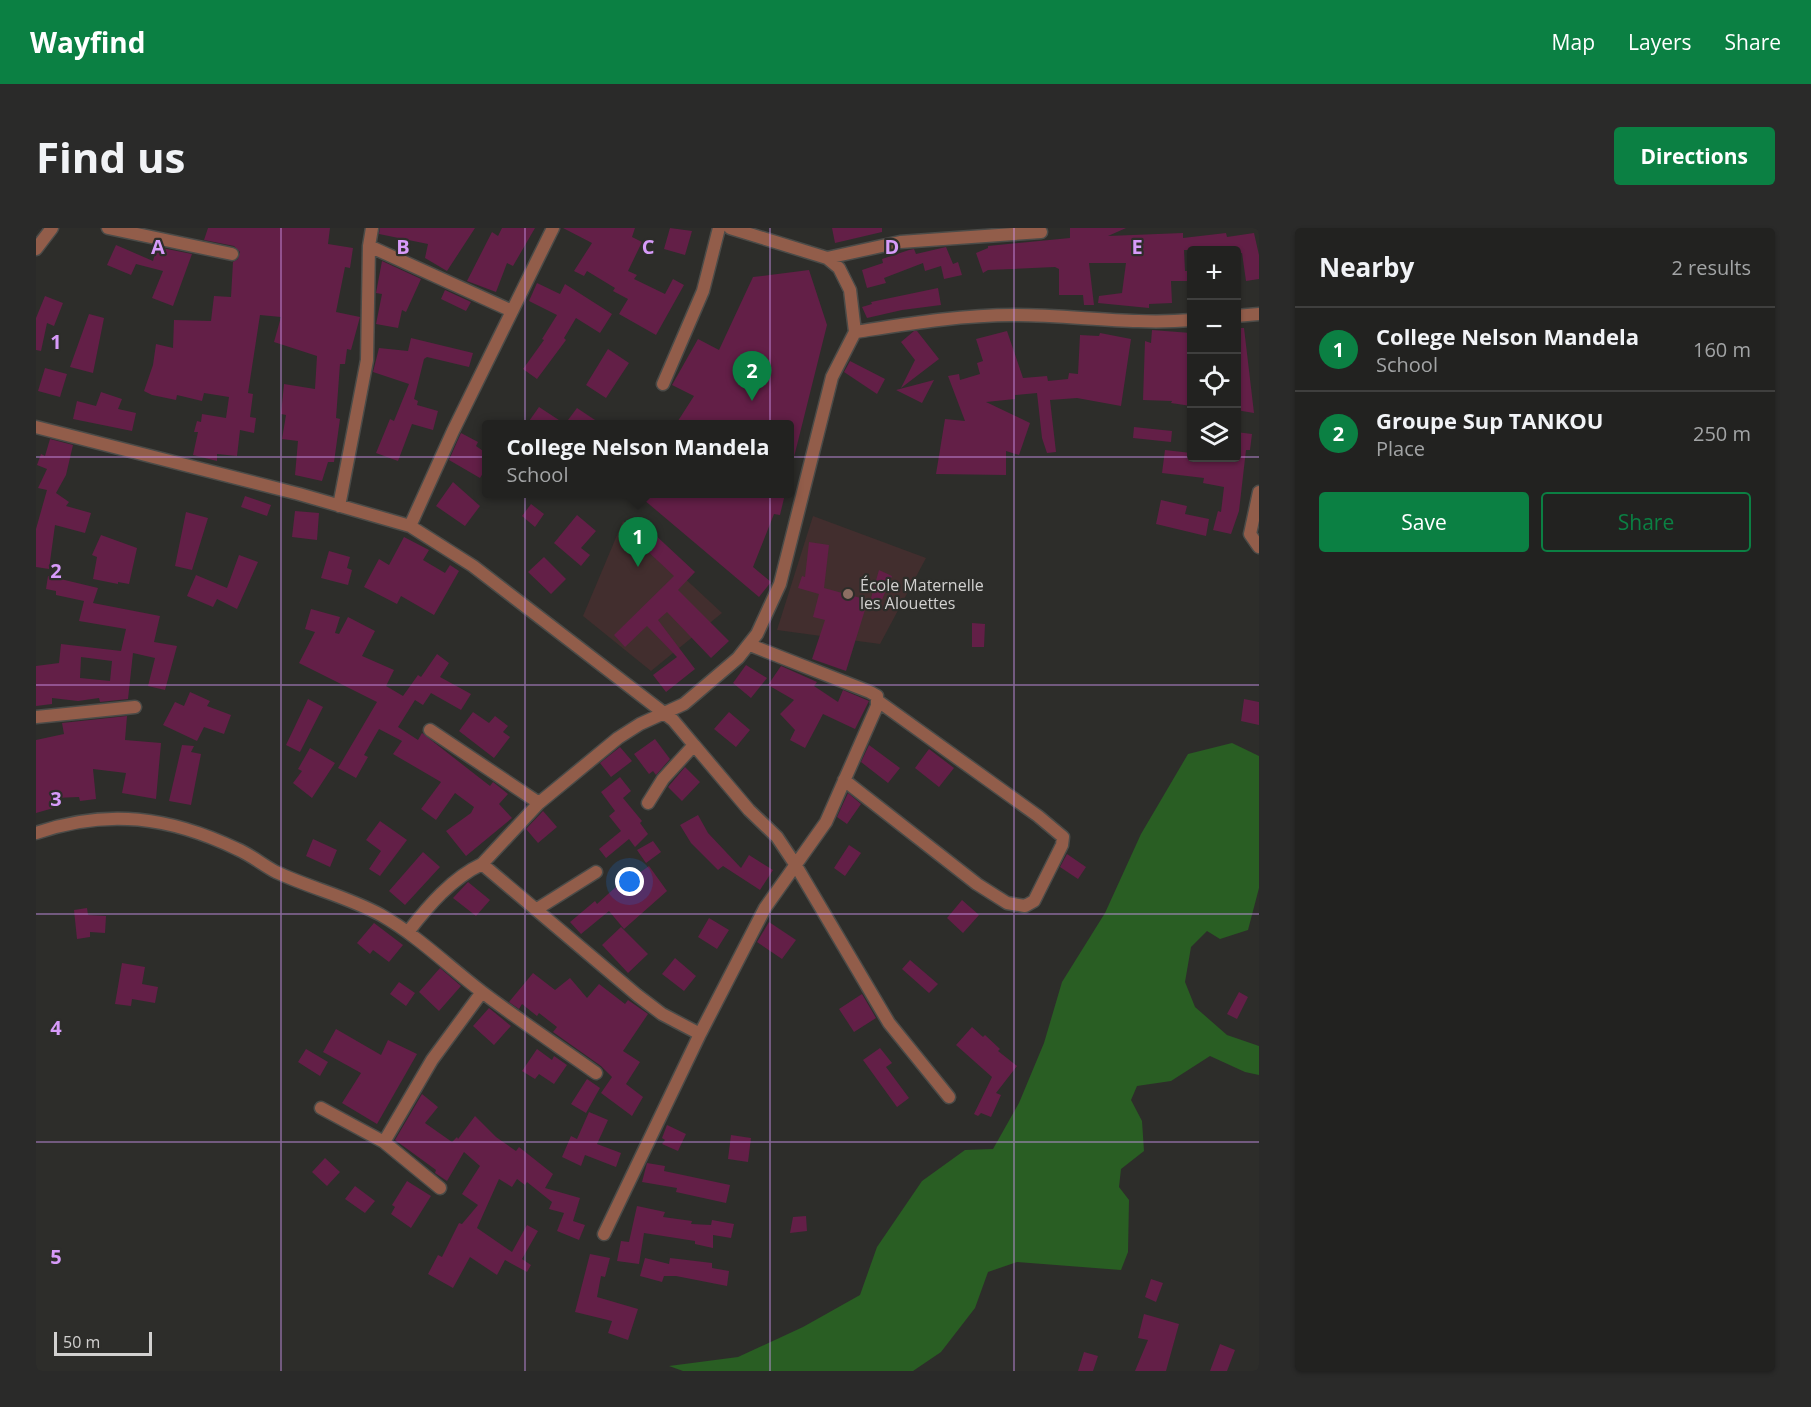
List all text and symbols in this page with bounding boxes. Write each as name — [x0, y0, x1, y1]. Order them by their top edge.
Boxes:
text: Wayfind — [30, 23, 145, 61]
text: Map — [1552, 28, 1595, 56]
text: Layers — [1628, 28, 1692, 56]
text: Share — [1725, 28, 1781, 56]
button: Directions — [1614, 127, 1775, 185]
text: Find us — [36, 128, 185, 185]
text: A — [151, 233, 165, 260]
text: B — [396, 233, 410, 260]
text: C — [642, 233, 655, 260]
text: D — [885, 233, 899, 260]
text: E — [1131, 233, 1143, 260]
map controls — [1187, 246, 1241, 462]
button: + — [1187, 246, 1241, 300]
text: Nearby — [1319, 249, 1414, 285]
text: 2 results — [1671, 254, 1751, 281]
button: − — [1187, 300, 1241, 354]
text: College Nelson Mandela — [1376, 321, 1639, 351]
text: 1 — [50, 328, 62, 355]
text: 1 — [1333, 336, 1344, 363]
text: 160 m — [1693, 336, 1751, 363]
text: School — [1376, 351, 1438, 378]
pin: 2 — [732, 352, 772, 401]
button: locate — [1187, 354, 1241, 408]
text: Groupe Sup TANKOU — [1376, 405, 1603, 435]
button: layers — [1187, 408, 1241, 462]
popup — [482, 420, 794, 498]
text: 2 — [1333, 420, 1344, 447]
text: 250 m — [1693, 420, 1751, 447]
text: College Nelson Mandela — [507, 431, 769, 461]
text: Place — [1376, 435, 1425, 462]
text: School — [507, 461, 568, 488]
button: Save — [1319, 492, 1529, 552]
button: Share — [1541, 492, 1751, 552]
pin: 1 — [618, 518, 658, 567]
text: 2 — [50, 557, 62, 584]
place label: École Maternelle les Alouettes — [860, 574, 984, 614]
marker: École Maternelle les Alouettes — [841, 587, 855, 601]
text: 3 — [50, 785, 62, 812]
your location — [615, 867, 644, 896]
text: 4 — [50, 1014, 62, 1041]
text: 5 — [50, 1243, 62, 1270]
scale bar — [54, 1329, 152, 1356]
text: 50 m — [63, 1331, 100, 1353]

